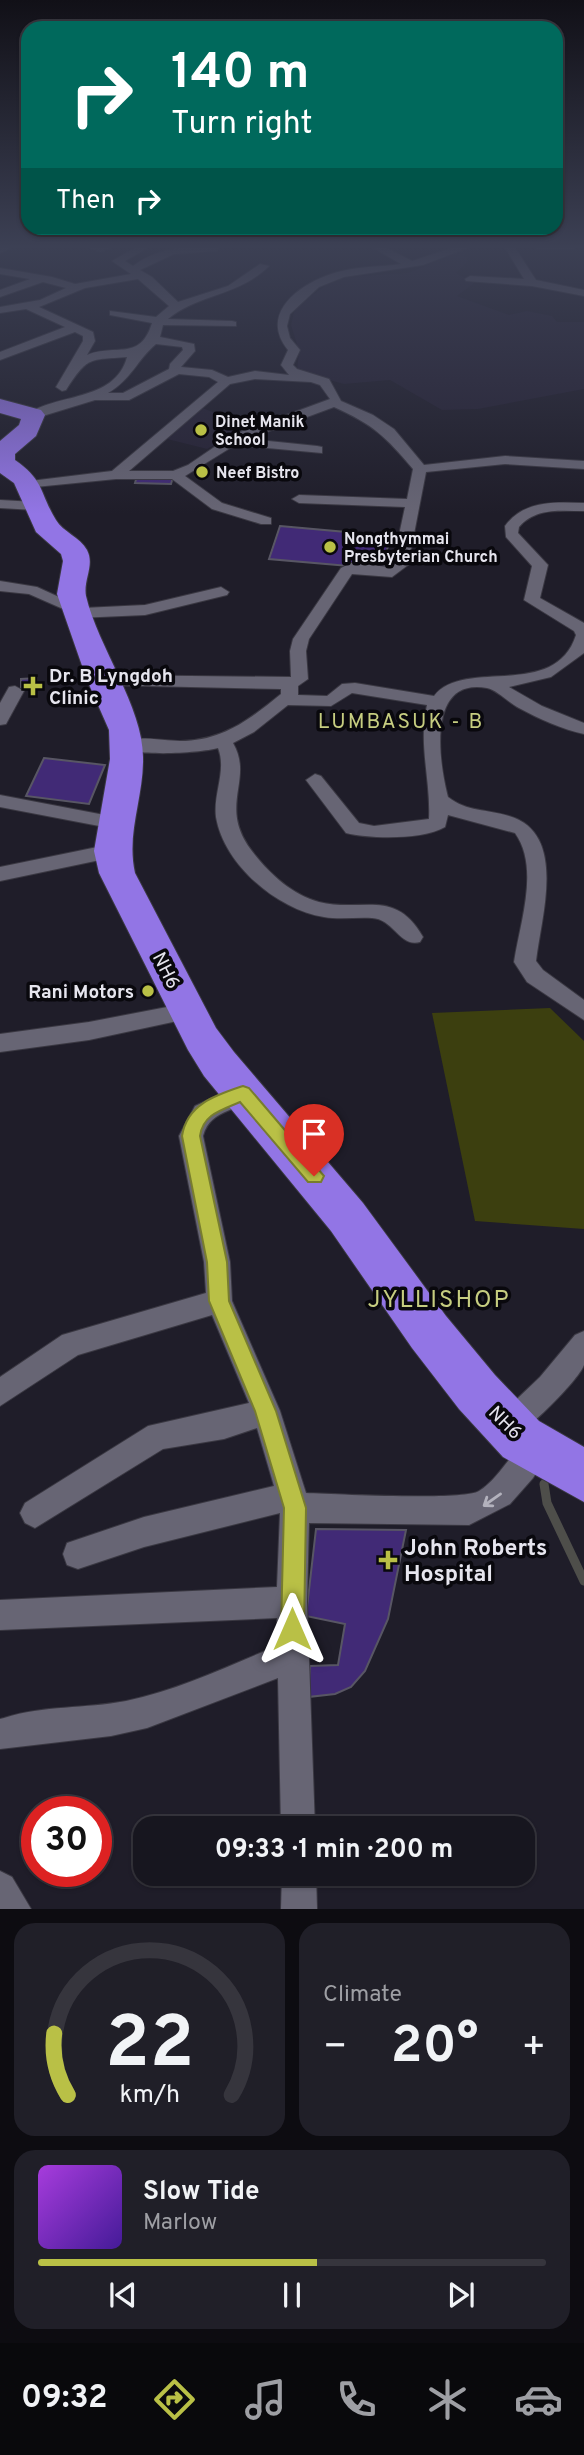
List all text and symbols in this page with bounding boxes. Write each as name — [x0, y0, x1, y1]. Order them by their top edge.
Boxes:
text: 140 m — [171, 44, 310, 106]
icon: right — [56, 49, 147, 140]
text: Turn right — [171, 105, 313, 145]
icon: right — [129, 182, 167, 220]
text: Then — [56, 185, 115, 218]
place label: Dinet Manik School — [215, 413, 305, 451]
marker: Dinet Manik School — [193, 422, 209, 438]
marker: Neef Bistro — [194, 464, 210, 480]
place label: Neef Bistro — [216, 464, 299, 484]
place label: Nongthymmai Presbyterian Church — [344, 530, 498, 568]
marker: Nongthymmai Presbyterian Church — [322, 539, 338, 555]
place label: Dr. B Lyngdoh Clinic — [49, 665, 173, 711]
marker: Dr. B Lyngdoh Clinic — [23, 676, 43, 696]
district label: LUMBASUK - B — [318, 709, 484, 736]
street label: NH6 — [146, 949, 185, 993]
place label: Rani Motors — [28, 981, 134, 1005]
marker: Rani Motors — [140, 983, 156, 999]
pin — [284, 1104, 344, 1176]
icon: arrive — [295, 1115, 333, 1153]
district label: JYLLISHOP — [367, 1286, 511, 1316]
street label: NH6 — [483, 1401, 527, 1445]
one-way arrow — [483, 1493, 502, 1507]
place label: John Roberts Hospital — [404, 1535, 547, 1590]
marker: John Roberts Hospital — [378, 1550, 398, 1570]
position arrow — [255, 1592, 329, 1666]
speed limit sign: 30 — [21, 1796, 112, 1887]
text: 09:33 · 1 min · 200 m — [215, 1834, 453, 1867]
text: Climate — [323, 1981, 402, 2010]
text: 22 — [105, 2002, 194, 2094]
text: 20° — [391, 2015, 478, 2081]
text: − — [323, 2024, 348, 2073]
text: + — [521, 2024, 546, 2073]
text: km/h — [119, 2080, 180, 2112]
text: Slow Tide — [143, 2176, 260, 2209]
text: Marlow — [143, 2209, 217, 2238]
icon: previous — [104, 2276, 142, 2314]
icon: pause — [273, 2276, 311, 2314]
icon: next — [442, 2276, 480, 2314]
icon: directions — [150, 2375, 199, 2424]
icon: music — [241, 2375, 290, 2424]
icon: phone — [332, 2375, 381, 2424]
icon: climate — [423, 2375, 472, 2424]
icon: car — [514, 2375, 563, 2424]
text: 09:32 — [21, 2379, 108, 2419]

